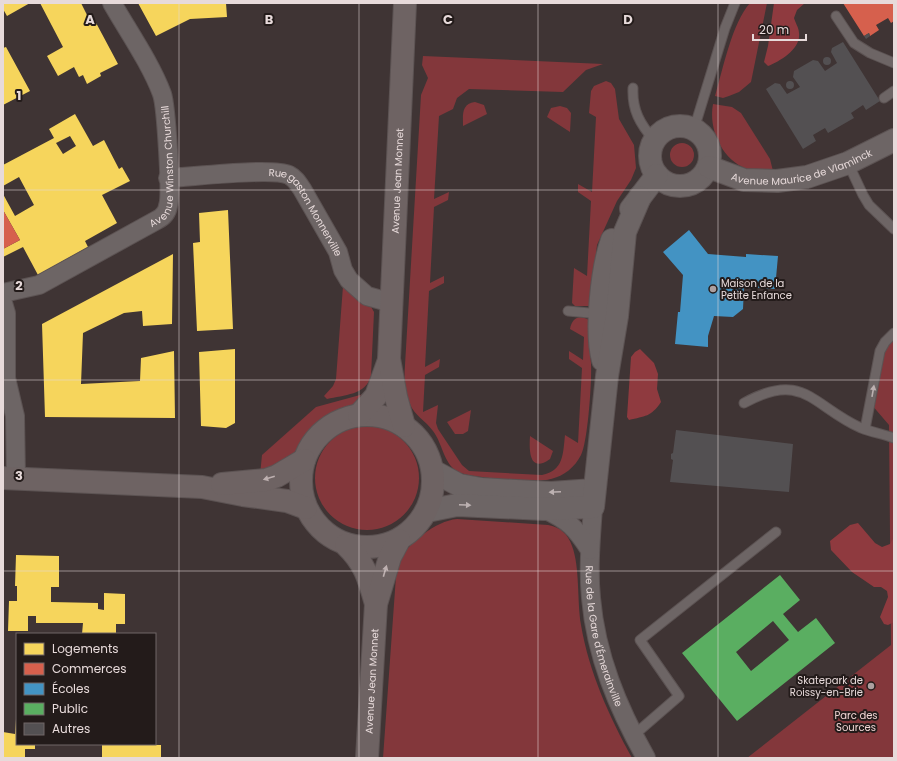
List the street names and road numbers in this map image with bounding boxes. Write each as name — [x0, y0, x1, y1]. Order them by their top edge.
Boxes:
street label: Avenue Winston Churchill — [146, 105, 177, 231]
street label: Avenue Jean Monnet — [387, 128, 407, 234]
street label: Avenue Maurice de Vlaminck — [729, 144, 875, 189]
street label: Rue gaston Monnerville — [268, 164, 346, 258]
street label: Rue de la Gare d'Émerainville — [582, 566, 627, 709]
street label: Avenue Jean Monnet — [361, 628, 382, 734]

